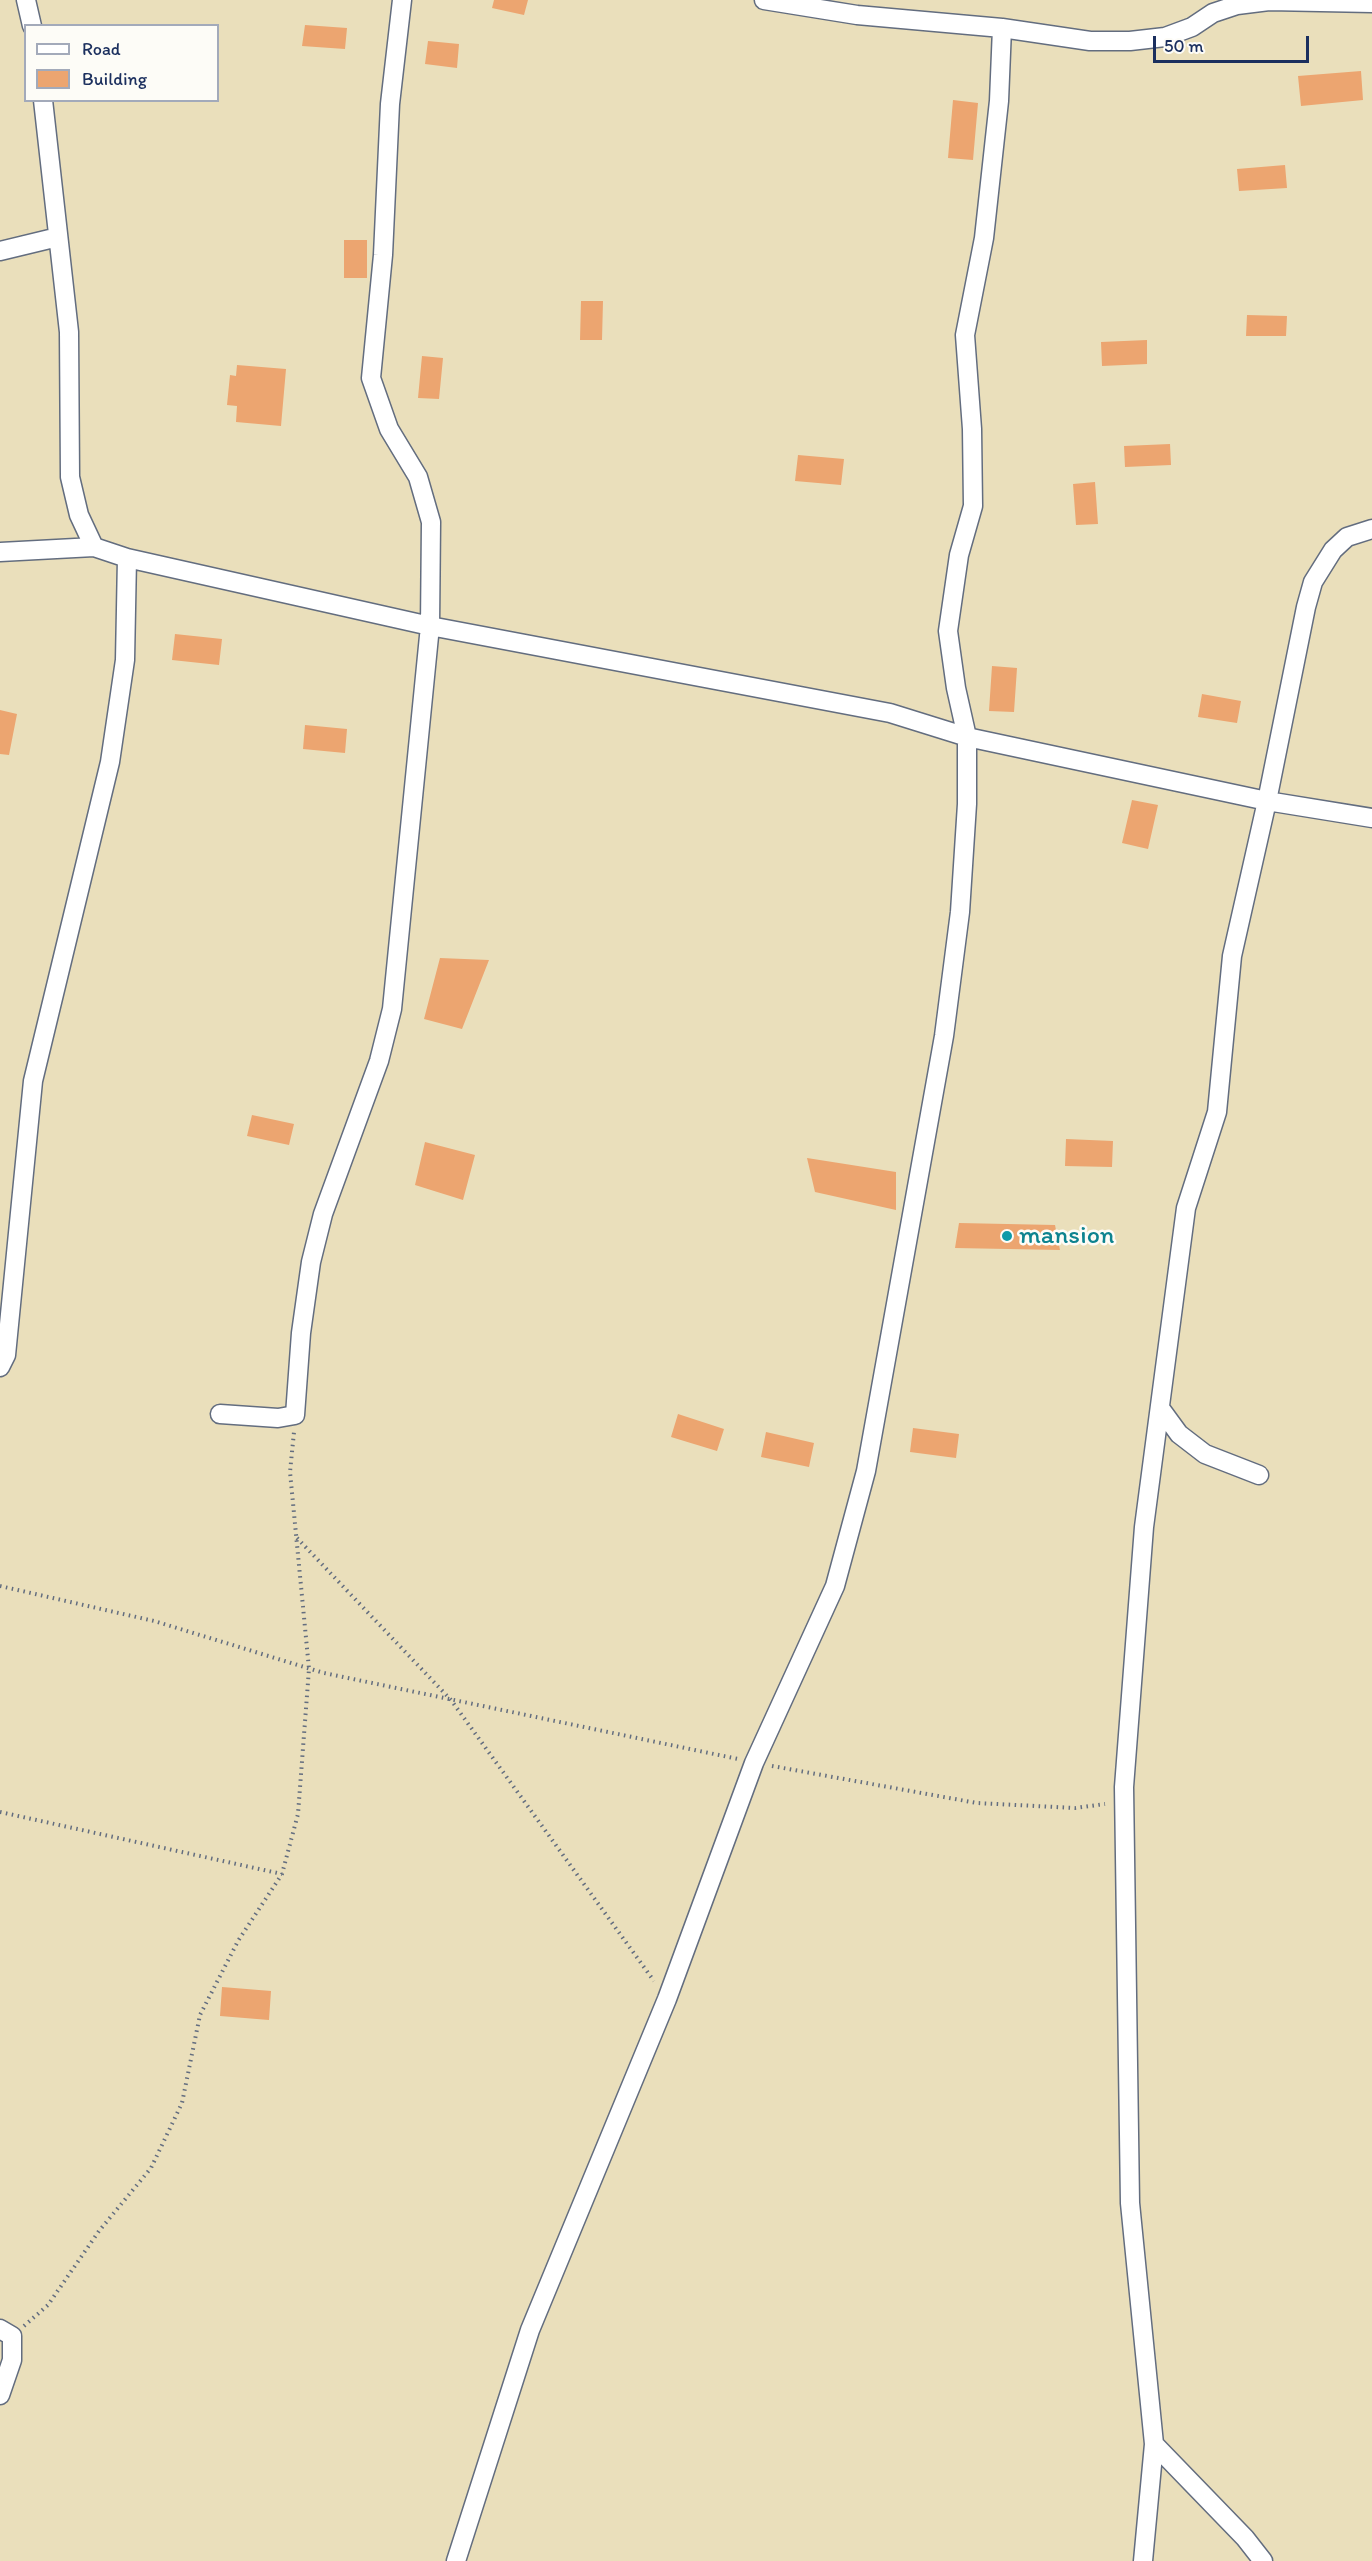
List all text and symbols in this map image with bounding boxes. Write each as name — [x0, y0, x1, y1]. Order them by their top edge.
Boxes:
legend — [24, 24, 219, 102]
scale bar — [1156, 24, 1312, 62]
text: 50 m — [1164, 35, 1204, 57]
text: Road — [82, 38, 121, 60]
text: Building — [82, 68, 147, 90]
place label: mansion — [1019, 1220, 1115, 1252]
marker: mansion — [1000, 1229, 1014, 1243]

